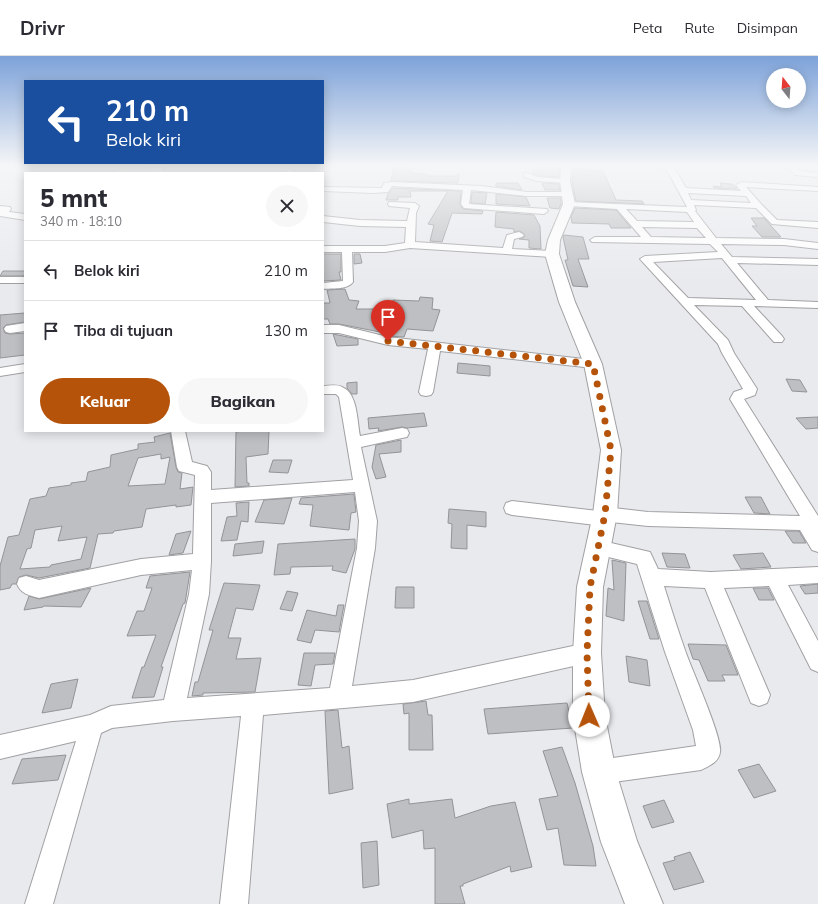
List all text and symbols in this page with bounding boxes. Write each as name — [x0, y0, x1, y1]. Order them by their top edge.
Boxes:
text: Drivr — [20, 16, 65, 40]
text: Peta — [633, 19, 662, 37]
text: Rute — [684, 19, 715, 37]
text: Disimpan — [737, 19, 798, 37]
north arrow — [766, 68, 806, 108]
map controls — [766, 68, 806, 108]
text: 210 m — [106, 93, 189, 128]
icon: left — [40, 96, 92, 148]
text: Belok kiri — [106, 128, 181, 151]
text: 5 mnt — [40, 183, 107, 213]
button: close — [266, 185, 308, 227]
text: 340 m · 18:10 — [40, 213, 122, 229]
icon: left — [40, 260, 62, 282]
text: Belok kiri — [74, 261, 140, 280]
text: 210 m — [264, 261, 308, 280]
pin — [371, 300, 405, 341]
icon: arrive — [377, 306, 399, 328]
icon: arrive — [40, 320, 62, 342]
text: Tiba di tujuan — [74, 321, 173, 340]
text: 130 m — [264, 321, 308, 340]
button: Keluar — [40, 378, 170, 424]
button: Bagikan — [178, 378, 308, 424]
position arrow — [568, 695, 610, 737]

